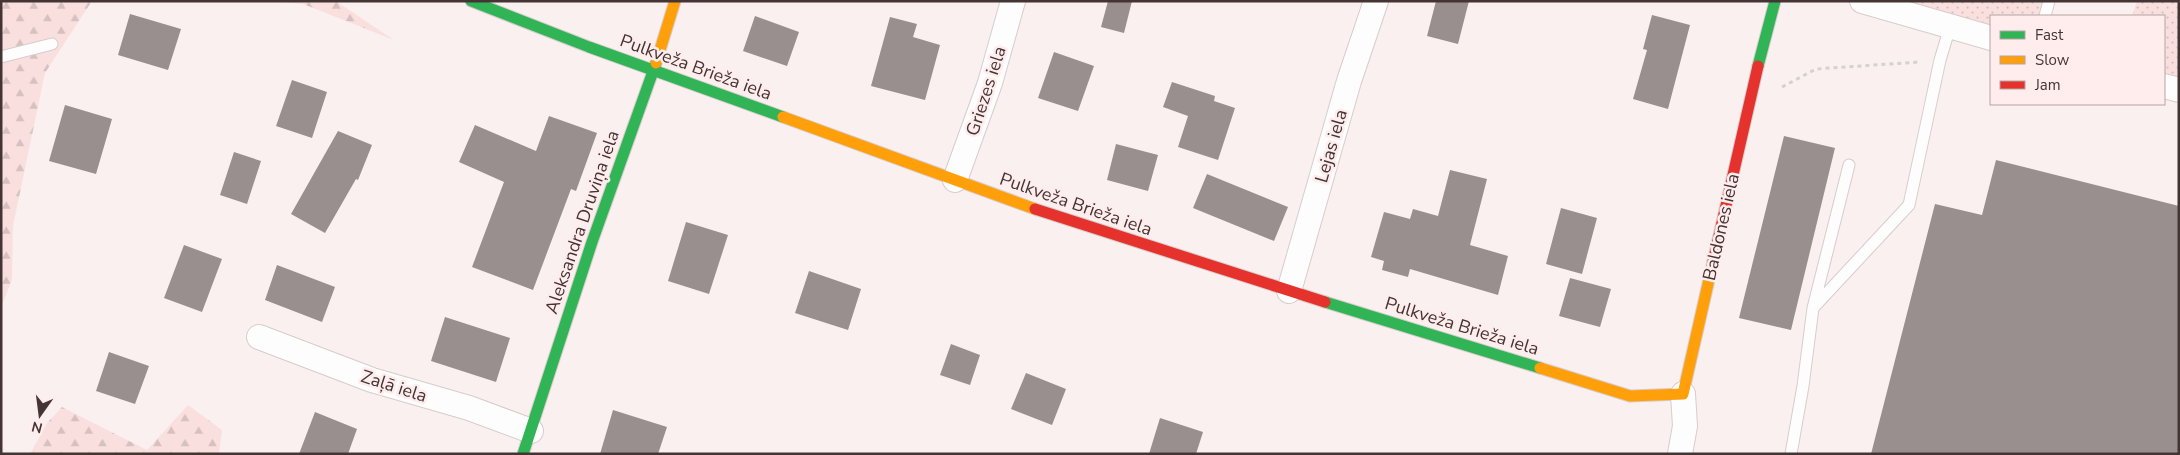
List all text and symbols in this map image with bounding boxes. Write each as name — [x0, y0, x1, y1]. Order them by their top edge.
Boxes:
legend — [1990, 15, 2165, 105]
text: Fast — [2035, 25, 2064, 45]
street label: Pulkveža Brieža iela — [617, 28, 775, 106]
street label: Griezes iela — [960, 43, 1012, 139]
text: Slow — [2035, 50, 2070, 70]
text: Jam — [2034, 75, 2061, 95]
street label: Lejas iela — [1309, 107, 1353, 185]
street label: Aleksandra Druviņa iela — [539, 127, 625, 317]
street label: Pulkveža Brieža iela — [997, 167, 1155, 241]
street label: Baldones iela — [1697, 171, 1745, 283]
street label: Pulkveža Brieža iela — [1382, 291, 1542, 361]
street label: Zaļā iela — [358, 364, 430, 408]
north arrow — [15, 390, 65, 440]
text: N — [30, 417, 44, 438]

